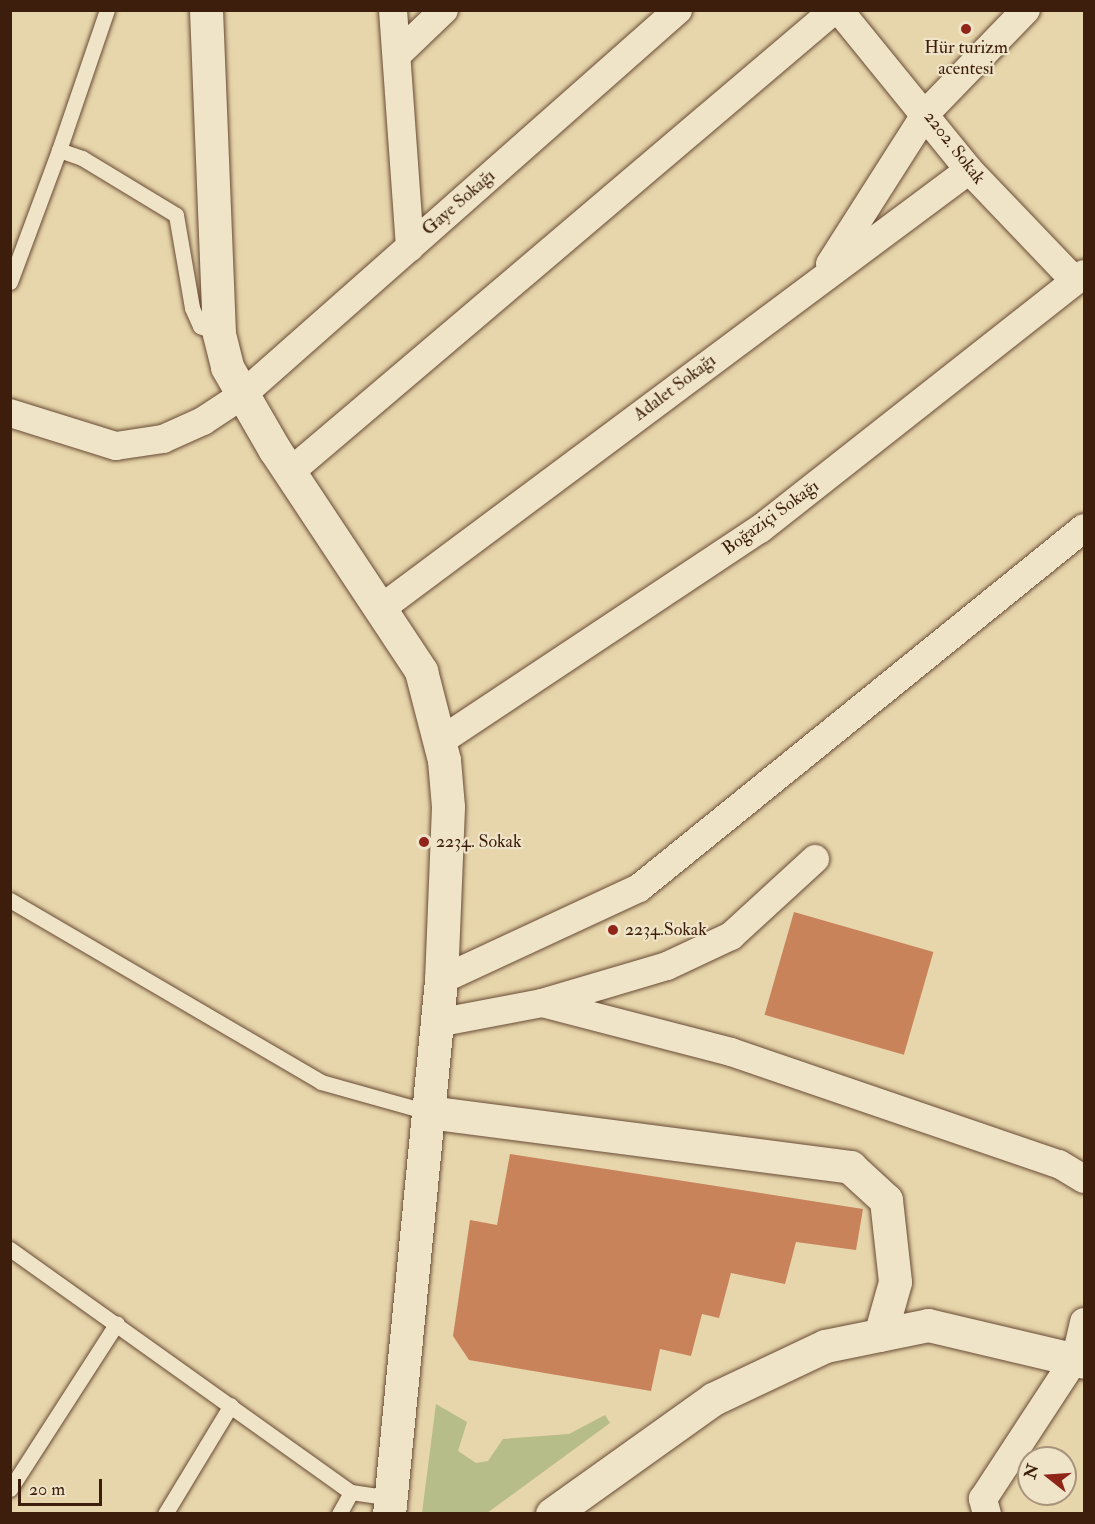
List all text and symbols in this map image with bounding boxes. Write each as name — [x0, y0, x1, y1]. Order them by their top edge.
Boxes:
marker: Hür turizm acentesi — [959, 22, 973, 36]
place label: Hür turizm acentesi — [924, 38, 1008, 80]
street label: 2202. Sokak — [919, 107, 989, 189]
street label: Gaye Sokağı — [418, 165, 500, 241]
street label: Adalet Sokağı — [630, 350, 720, 426]
street label: Boğaziçi Sokağı — [719, 476, 823, 560]
place label: 2234. Sokak — [436, 831, 522, 853]
marker: 2234. Sokak — [417, 835, 431, 849]
place label: 2234.Sokak — [625, 919, 707, 941]
marker: 2234.Sokak — [606, 923, 620, 937]
north arrow — [1017, 1446, 1077, 1506]
text: N — [1020, 1462, 1043, 1481]
scale bar — [21, 1467, 105, 1505]
text: 20 m — [29, 1478, 65, 1501]

